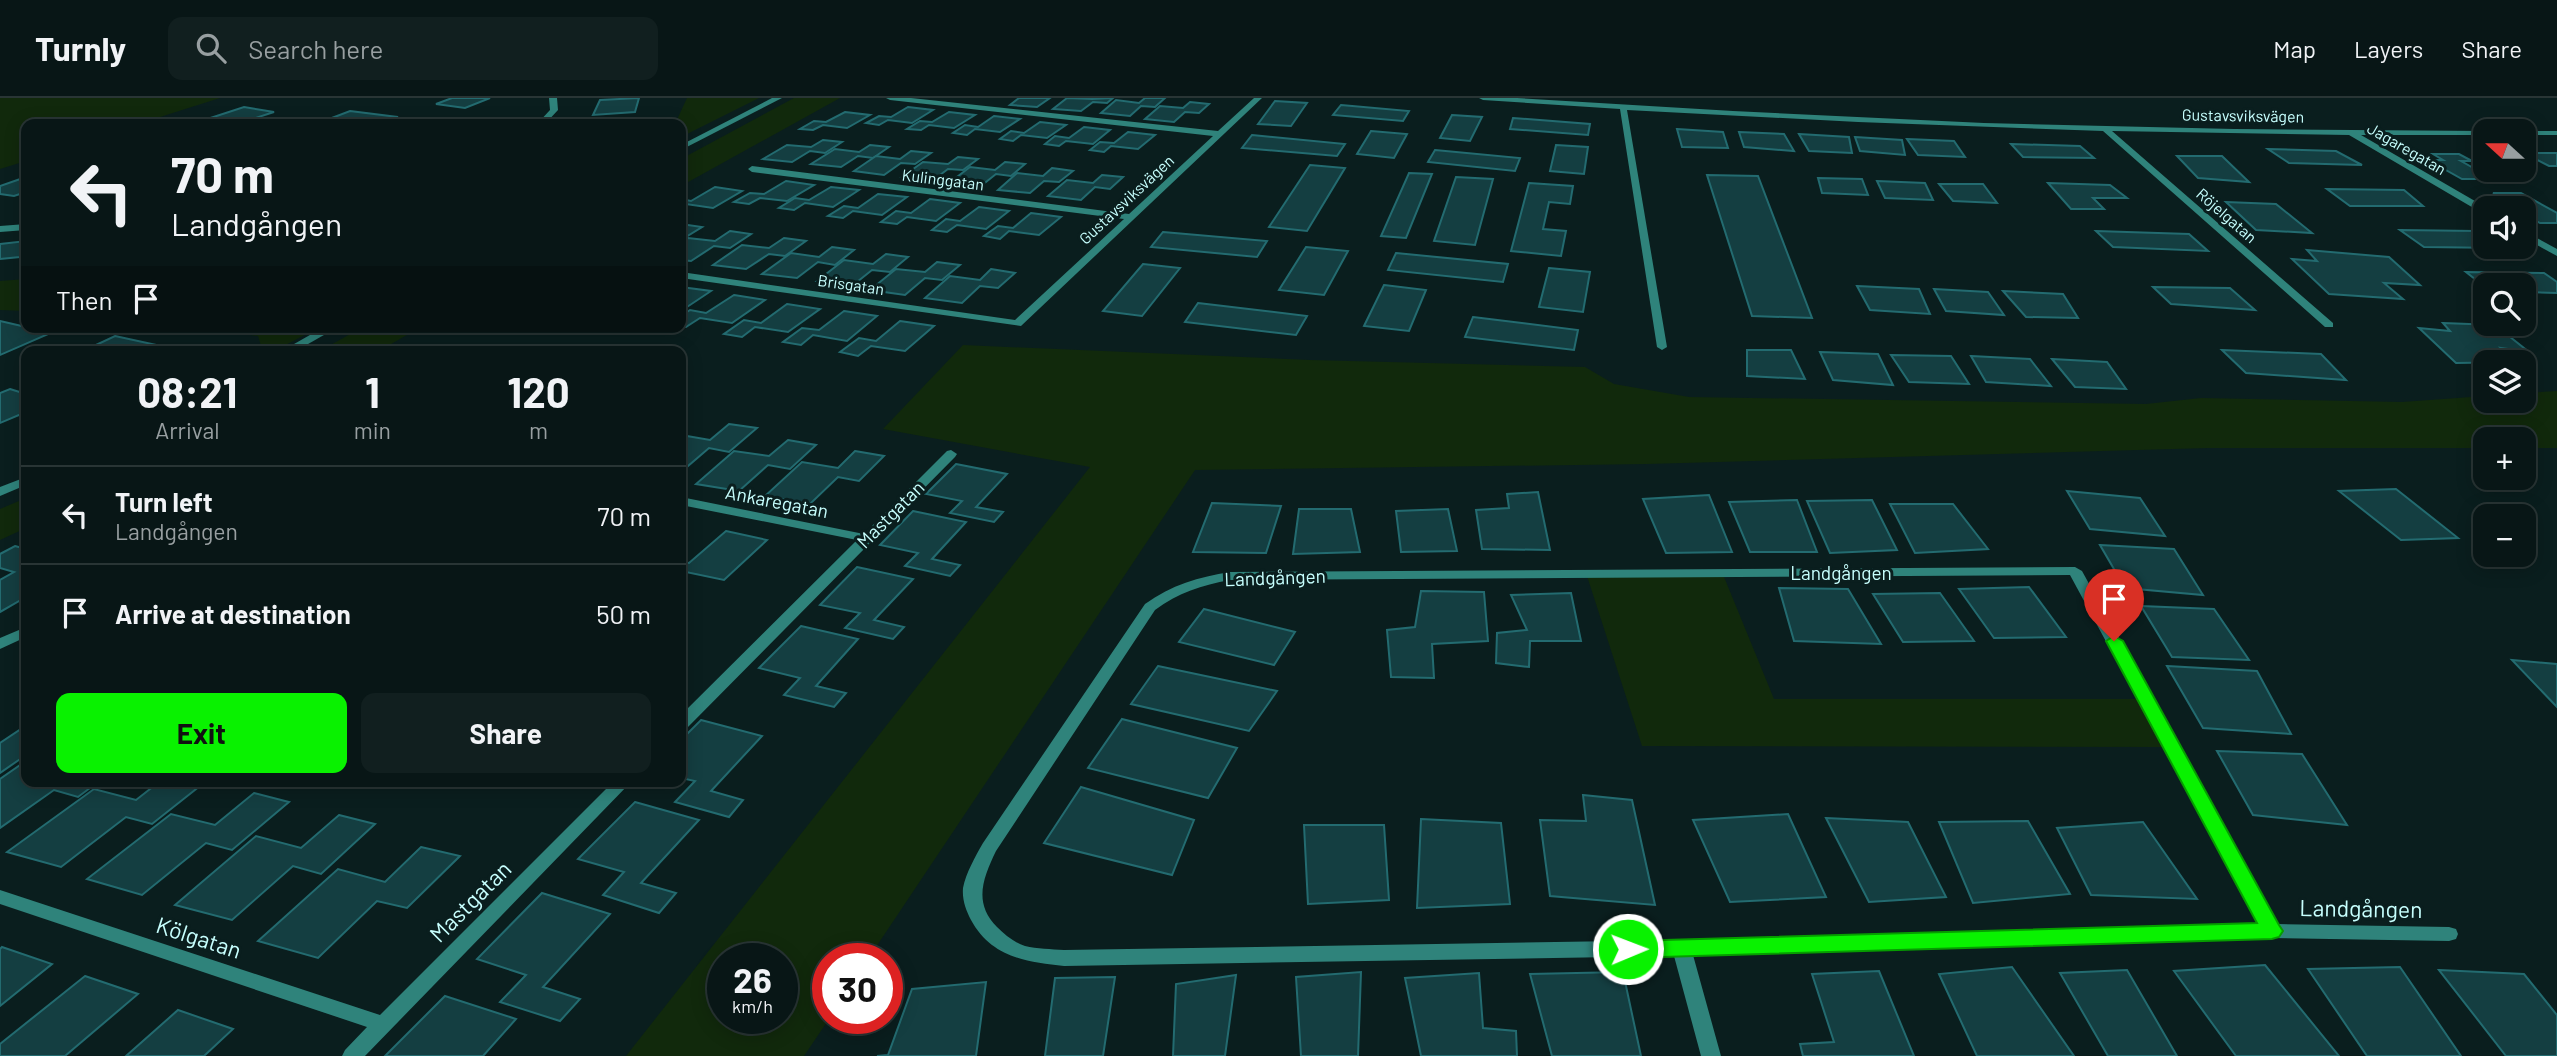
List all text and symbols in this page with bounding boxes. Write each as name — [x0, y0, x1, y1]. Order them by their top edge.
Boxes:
search box — [168, 17, 658, 80]
text: Turnly — [35, 28, 126, 68]
icon: search — [192, 29, 230, 67]
text: Search here — [248, 33, 383, 64]
text: Map — [2273, 34, 2316, 63]
text: Layers — [2354, 34, 2423, 63]
text: Share — [2461, 34, 2522, 63]
street label: Gustavsviksvägen — [2182, 104, 2304, 126]
street label: Jagaregatan — [2364, 118, 2450, 178]
north arrow — [2473, 119, 2536, 182]
map controls — [2473, 119, 2536, 567]
text: 70 m — [171, 144, 274, 203]
icon: left — [56, 147, 147, 238]
street label: Gustavsviksvägen — [1075, 150, 1177, 248]
street label: Kulinggatan — [901, 165, 985, 193]
street label: Röjelgatan — [2193, 184, 2261, 246]
button: sound — [2473, 196, 2536, 259]
text: Landgången — [171, 204, 342, 242]
street label: Brisgatan — [817, 270, 885, 298]
button: search — [2473, 273, 2536, 336]
icon: arrive — [127, 280, 165, 318]
text: Then — [56, 284, 113, 315]
button: layers — [2473, 350, 2536, 413]
text: 08:21 — [137, 366, 237, 416]
text: 1 — [365, 366, 380, 416]
text: 120 — [507, 366, 570, 416]
text: Arrival — [155, 416, 220, 444]
text: min — [354, 416, 391, 444]
text: m — [529, 416, 548, 444]
button: + — [2473, 427, 2536, 490]
street label: Mastgatan — [852, 476, 928, 552]
street label: Ankaregatan — [724, 480, 830, 522]
text: Turn left — [115, 486, 213, 517]
icon: left — [56, 496, 94, 534]
text: 70 m — [597, 500, 651, 531]
button: − — [2473, 504, 2536, 567]
text: Landgången — [115, 517, 238, 545]
street label: Landgången — [1790, 561, 1892, 584]
street label: Landgången — [1224, 564, 1326, 590]
pin — [2084, 569, 2144, 641]
icon: arrive — [2095, 580, 2133, 618]
icon: arrive — [56, 594, 94, 632]
text: Arrive at destination — [115, 598, 351, 629]
text: 50 m — [596, 598, 651, 629]
button: Exit — [56, 693, 347, 773]
button: Share — [361, 693, 651, 773]
street label: Mastgatan — [423, 854, 517, 948]
street label: Landgången — [2299, 893, 2423, 923]
street label: Kölgatan — [153, 910, 245, 964]
position arrow — [1591, 912, 1665, 986]
speed limit sign: 30 — [812, 943, 903, 1034]
text: 26 — [733, 958, 772, 1000]
text: km/h — [732, 995, 773, 1017]

